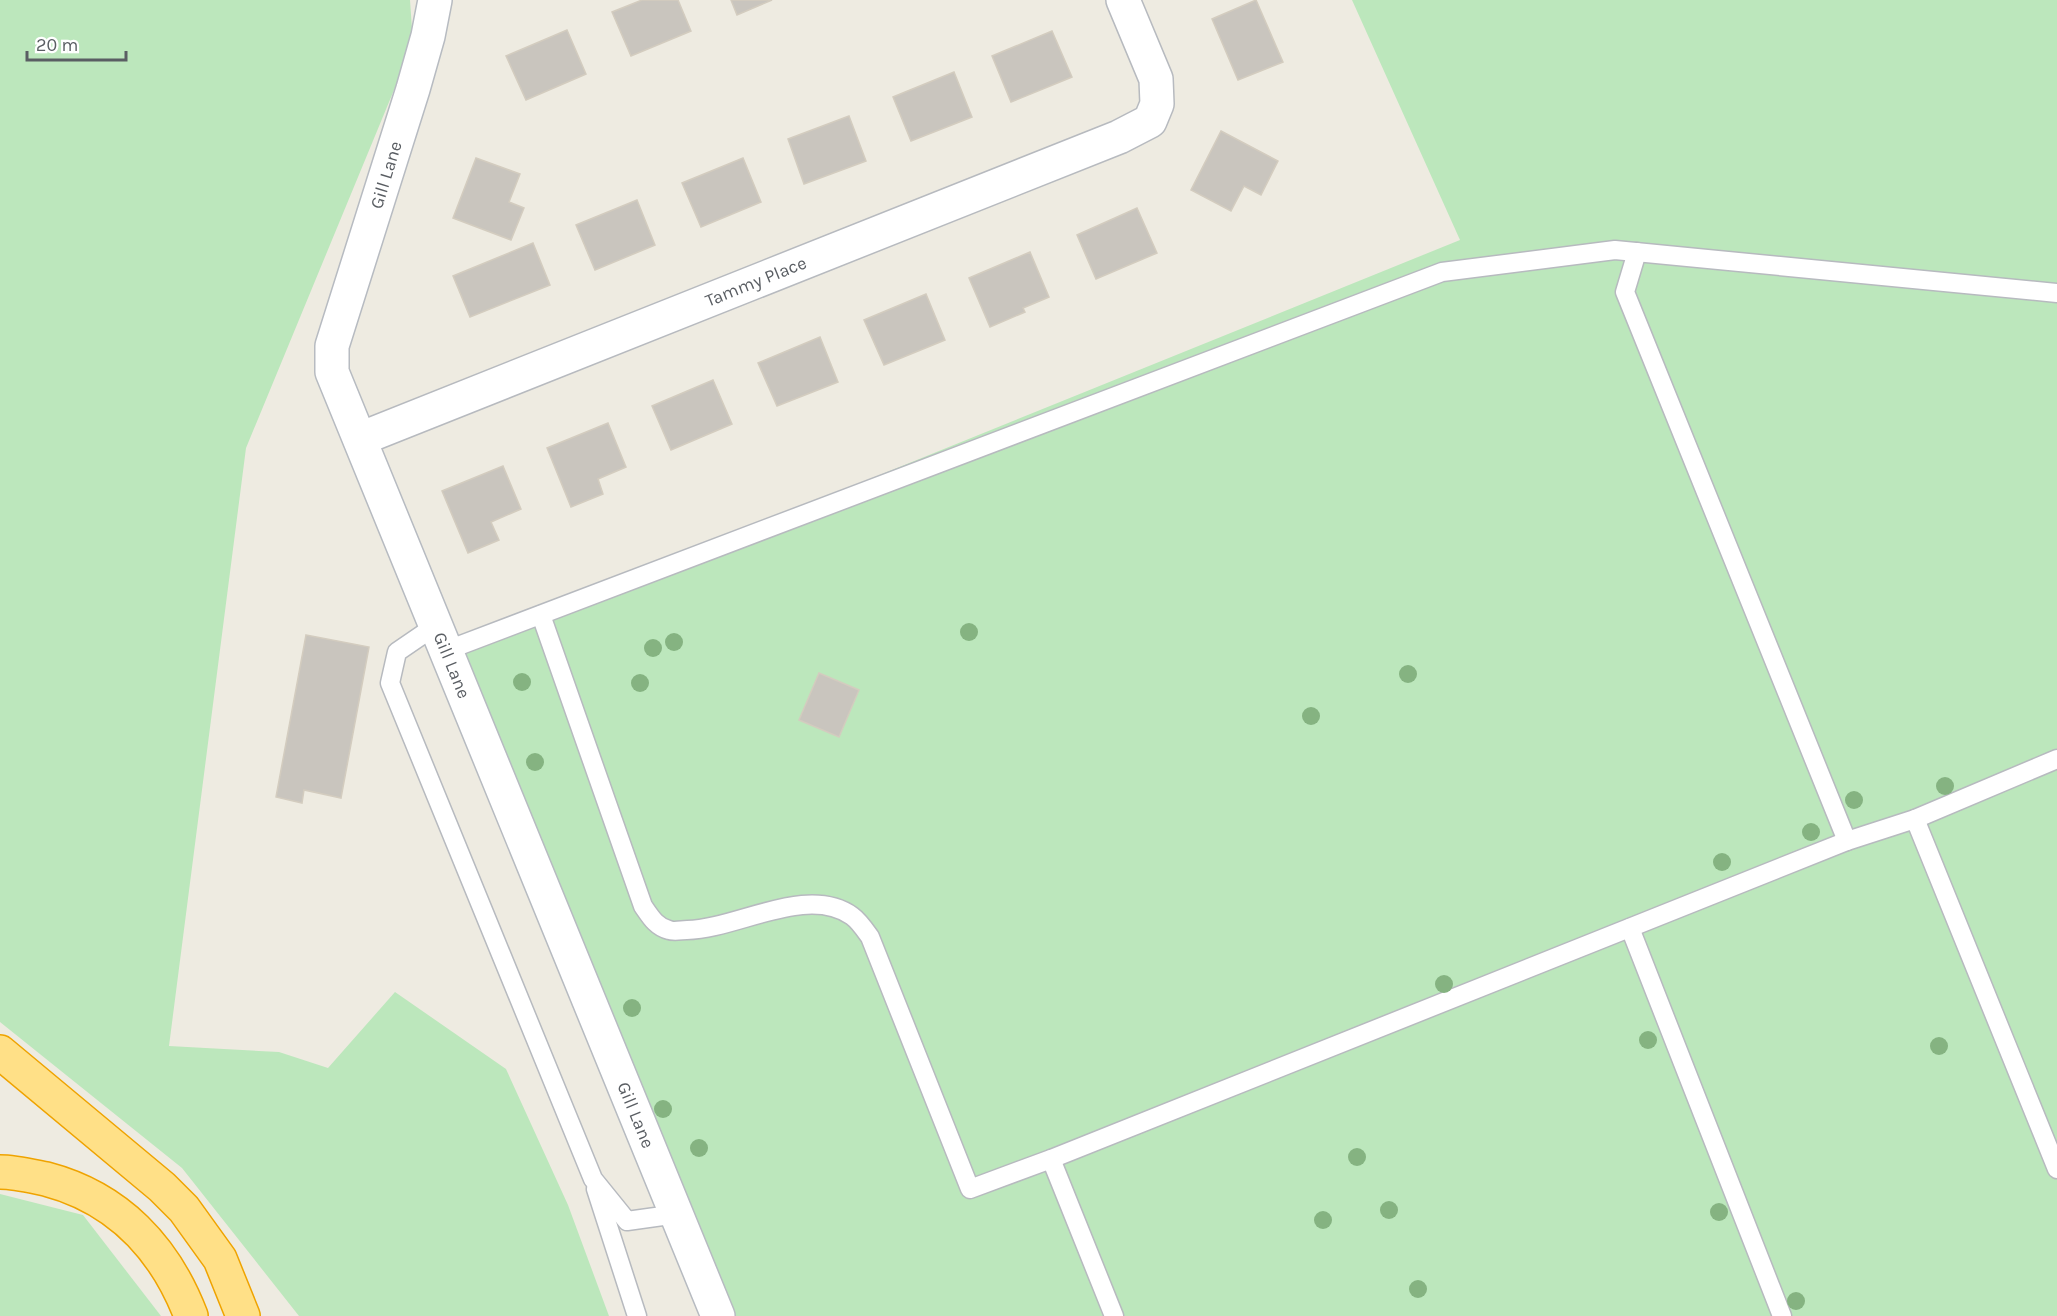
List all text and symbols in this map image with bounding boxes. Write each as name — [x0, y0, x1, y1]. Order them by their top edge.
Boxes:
scale bar — [27, 24, 126, 62]
text: 20 m — [36, 34, 78, 56]
street label: Gill Lane — [365, 138, 407, 212]
street label: Tammy Place — [702, 251, 810, 312]
street label: Gill Lane — [429, 629, 475, 702]
street label: Gill Lane — [612, 1079, 659, 1152]

